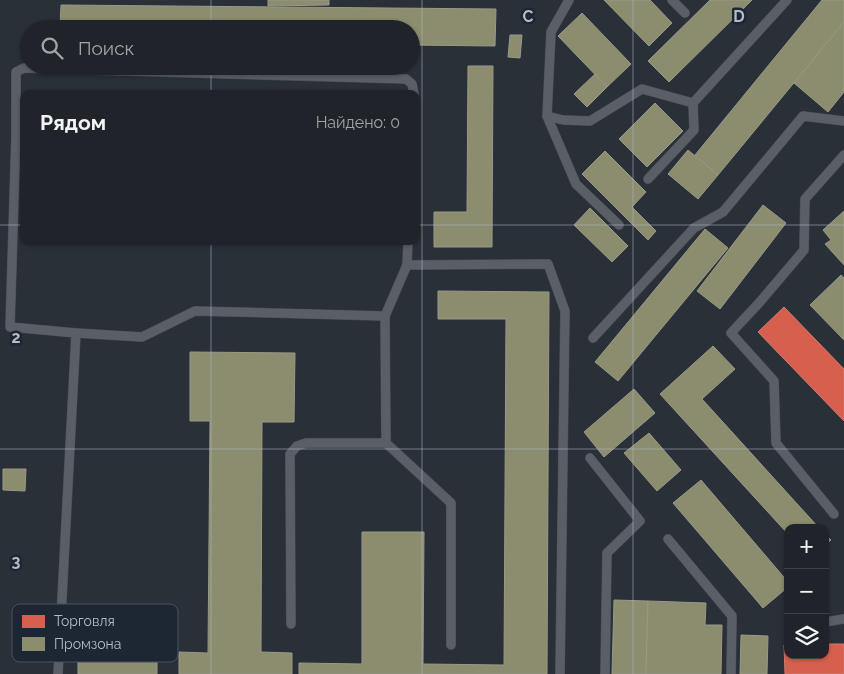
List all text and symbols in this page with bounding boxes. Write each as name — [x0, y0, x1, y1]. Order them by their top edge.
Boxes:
text: C — [523, 7, 534, 26]
text: D — [733, 7, 745, 26]
search box — [20, 20, 420, 75]
icon: search — [38, 34, 66, 62]
text: Поиск — [78, 37, 134, 59]
text: Рядом — [40, 110, 106, 135]
text: Найдено: 0 — [316, 113, 400, 132]
text: 2 — [11, 328, 21, 347]
map controls — [784, 524, 829, 659]
button: + — [784, 524, 829, 569]
text: 3 — [12, 552, 21, 571]
button: − — [784, 569, 829, 614]
legend — [12, 604, 178, 662]
text: Торговля — [54, 613, 115, 629]
button: layers — [784, 614, 829, 659]
text: Промзона — [54, 636, 121, 652]

